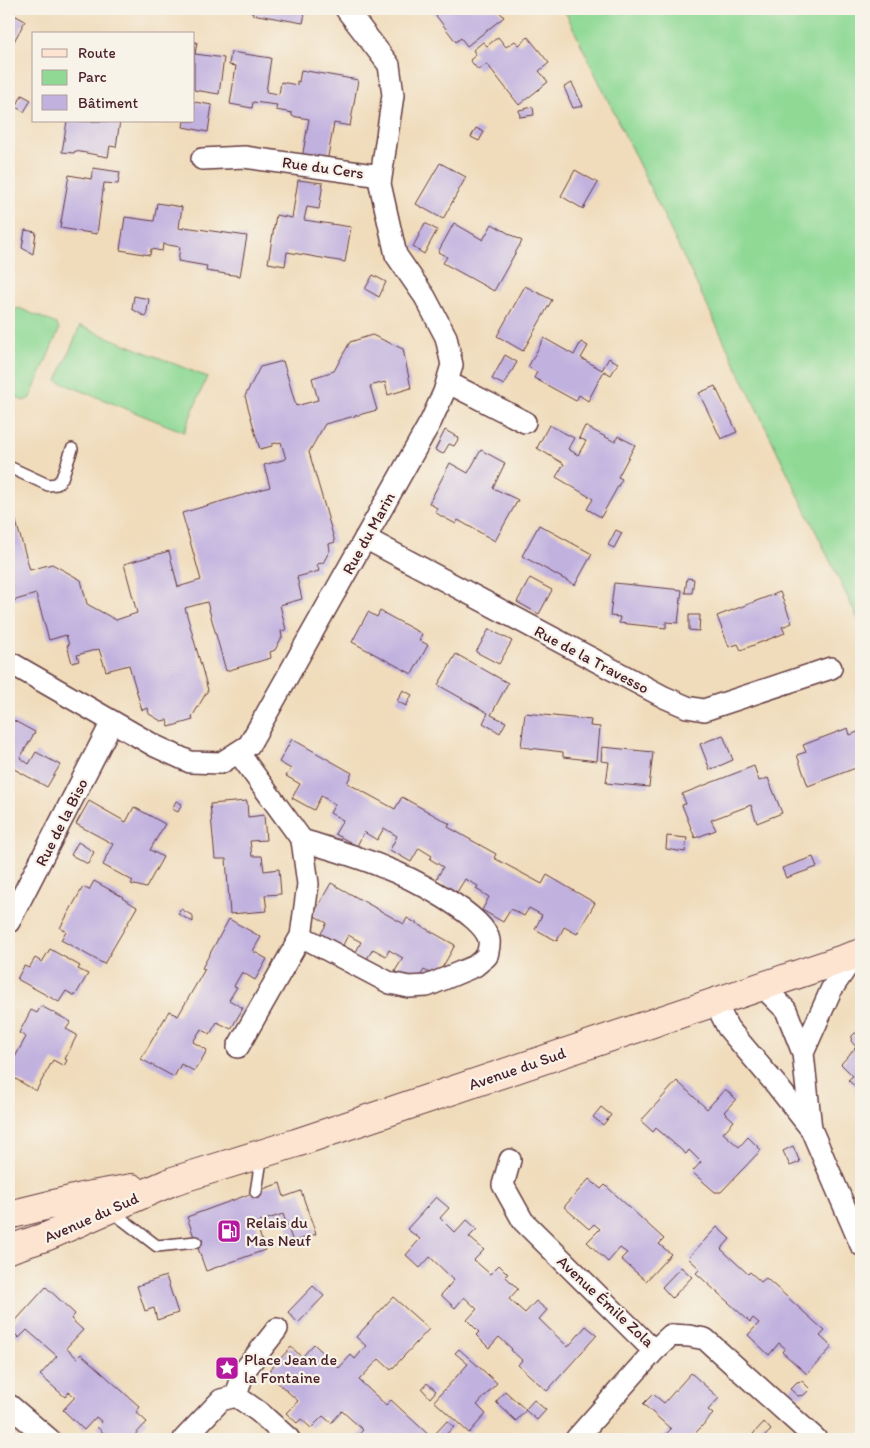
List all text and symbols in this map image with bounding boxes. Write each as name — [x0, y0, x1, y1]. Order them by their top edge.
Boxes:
legend — [32, 32, 195, 122]
text: Route — [78, 44, 116, 62]
text: Parc — [78, 68, 107, 86]
text: Bâtiment — [78, 94, 139, 112]
street label: Rue du Cers — [281, 152, 365, 183]
street label: Rue du Marin — [338, 489, 399, 578]
street label: Rue de la Travesso — [531, 621, 652, 698]
street label: Rue de la Biso — [31, 775, 92, 869]
street label: Avenue du Sud — [466, 1043, 568, 1094]
street label: Avenue du Sud — [41, 1188, 142, 1247]
place label: Relais du Mas Neuf — [246, 1213, 311, 1250]
fuel station icon: Relais du Mas Neuf — [216, 1218, 242, 1244]
street label: Avenue Émile Zola — [553, 1251, 659, 1352]
place label: Place Jean de la Fontaine — [244, 1350, 337, 1387]
place icon: Place Jean de la Fontaine — [214, 1355, 240, 1381]

